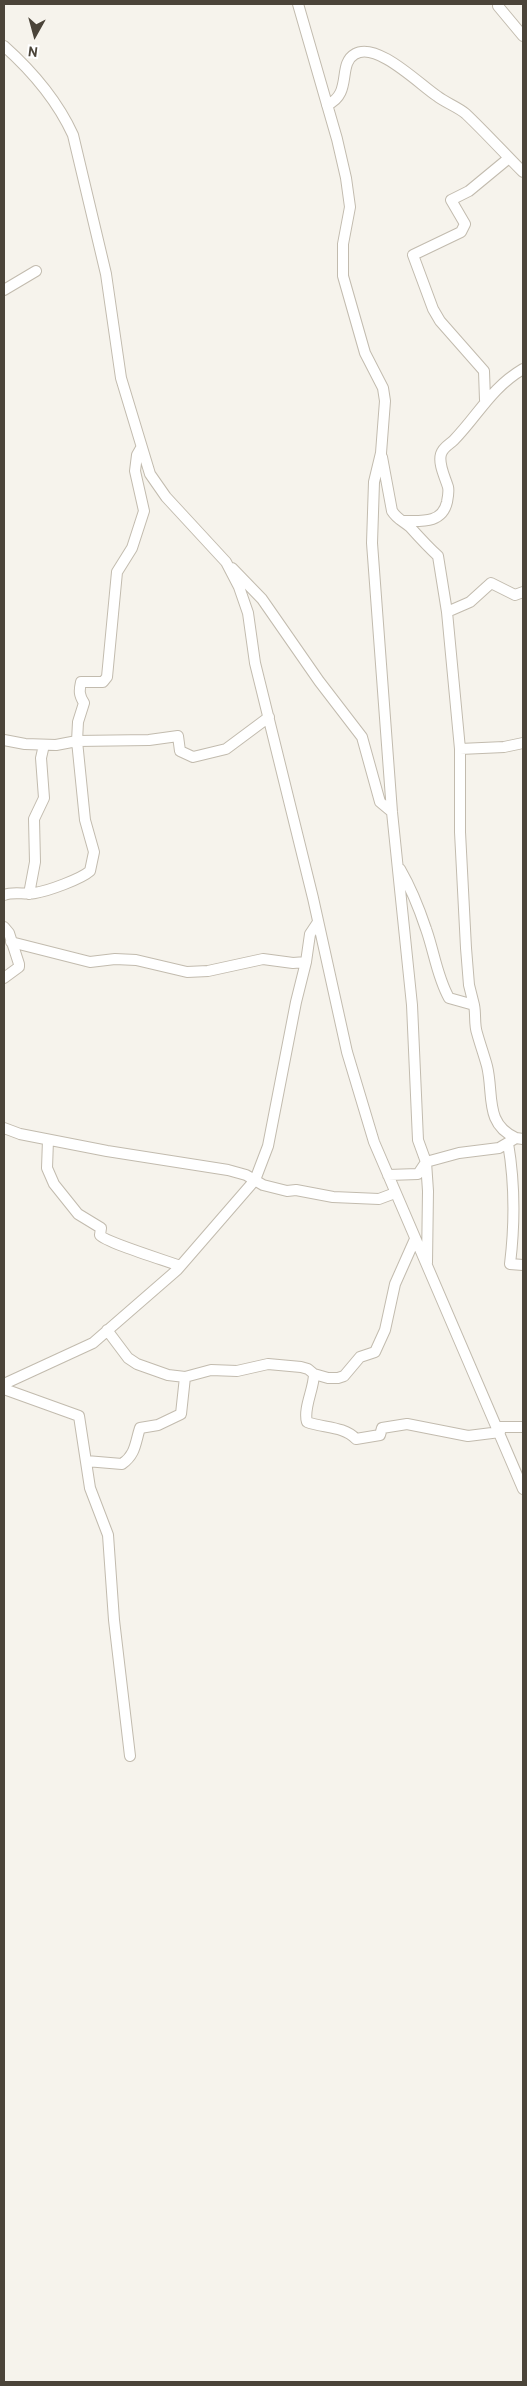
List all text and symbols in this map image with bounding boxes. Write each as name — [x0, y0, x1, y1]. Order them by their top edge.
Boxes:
north arrow — [10, 10, 60, 60]
text: N — [27, 41, 39, 59]

